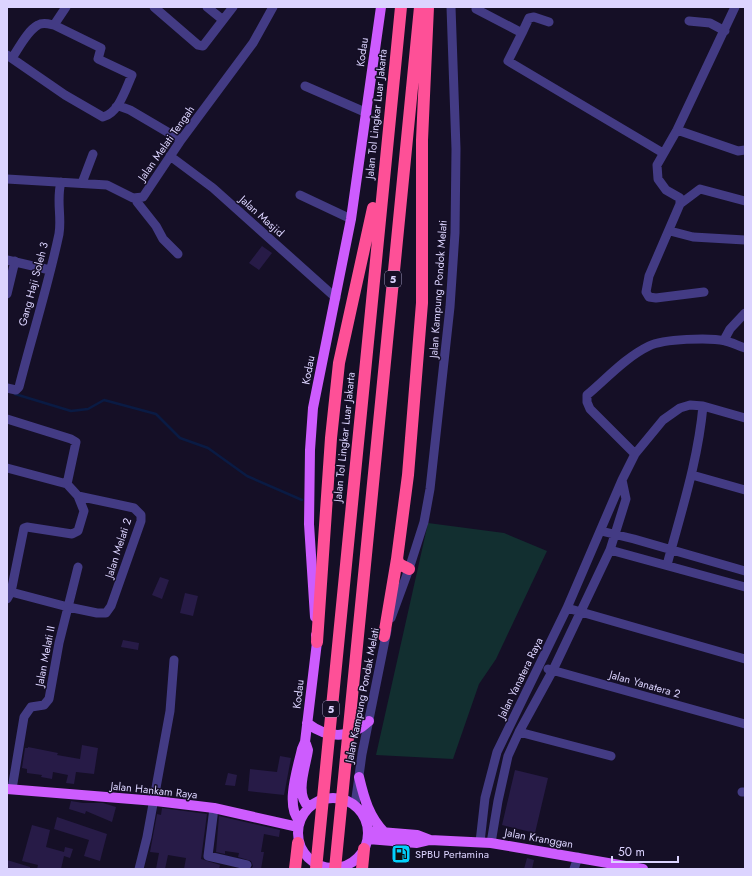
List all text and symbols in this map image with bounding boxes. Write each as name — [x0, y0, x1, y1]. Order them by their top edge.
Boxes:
street label: Kodau — [352, 36, 372, 68]
street label: Jalan Tol Lingkar Luar Jakarta — [361, 48, 391, 182]
street label: Jalan Melati Tengah — [133, 102, 198, 186]
street label: Jalan Masjid — [235, 190, 288, 240]
street label: Jalan Kampung Pondok Melati — [425, 219, 451, 360]
street label: Gang Haji Soleh 3 — [14, 240, 52, 328]
road number: 5 — [385, 271, 401, 287]
street label: Kodau — [297, 354, 319, 386]
street label: Jalan Tol Lingkar Luar Jakarta — [329, 371, 359, 505]
street label: Jalan Melati 2 — [100, 516, 135, 582]
street label: Jalan Melati II — [31, 624, 59, 690]
street label: Jalan Kampung Pondak Melati — [341, 626, 383, 766]
street label: Jalan Yanatera Raya — [493, 635, 547, 723]
street label: Jalan Yanatera 2 — [606, 666, 682, 702]
street label: Kodau — [288, 679, 308, 709]
road number: 5 — [323, 701, 339, 717]
street label: Jalan Hankam Raya — [108, 777, 198, 803]
street label: Jalan Kranggan — [501, 824, 575, 852]
scale bar — [612, 838, 678, 864]
fuel station icon: SPBU Pertamina — [390, 843, 412, 865]
text: 50 m — [618, 843, 645, 861]
place label: SPBU Pertamina — [415, 846, 489, 862]

